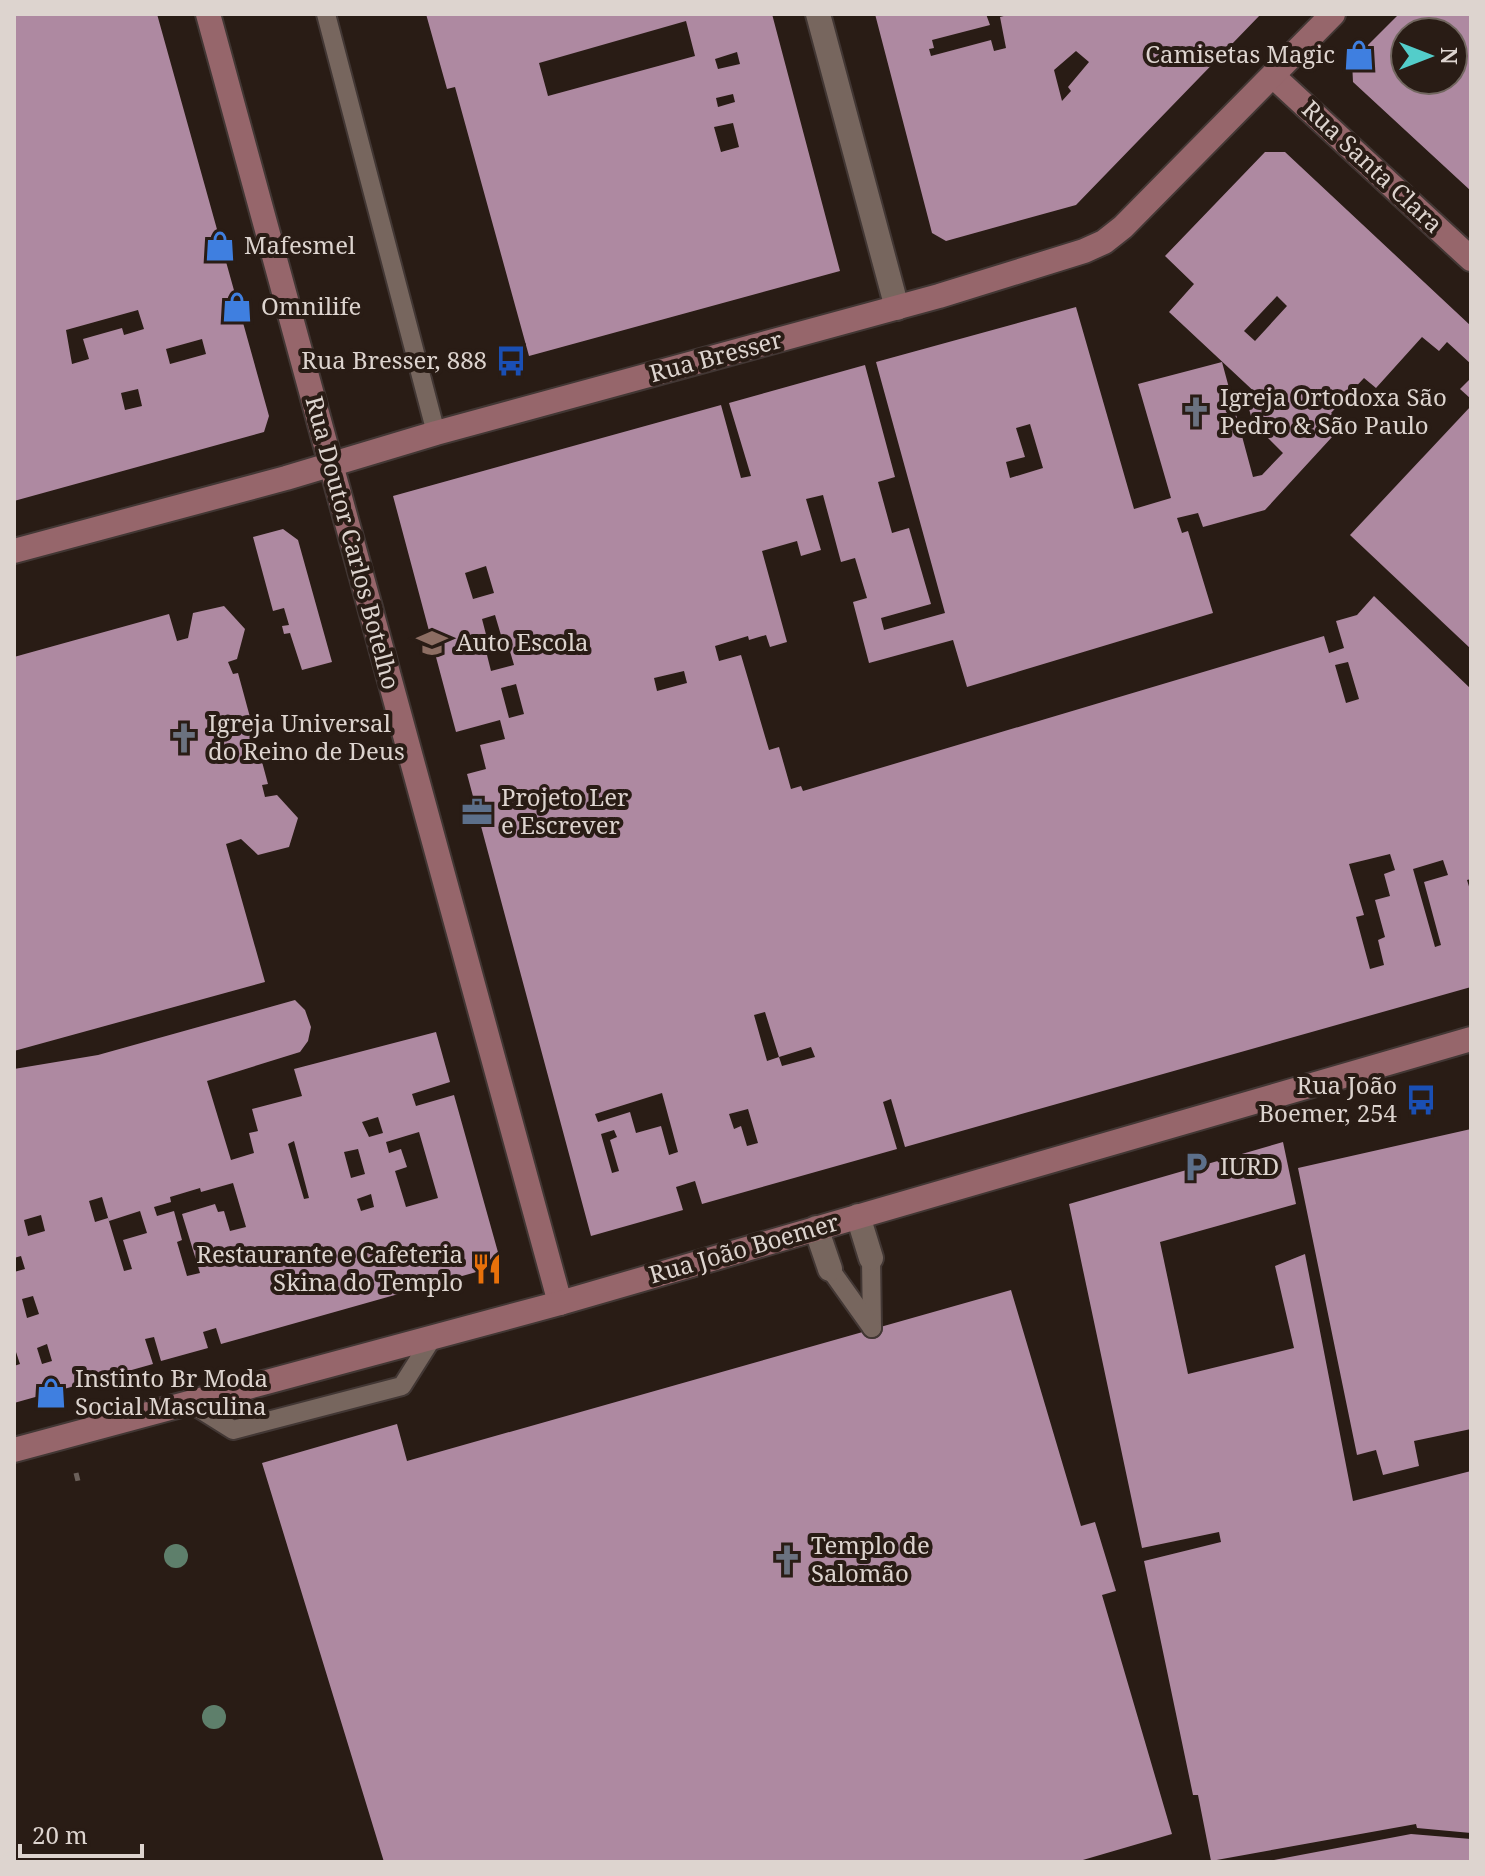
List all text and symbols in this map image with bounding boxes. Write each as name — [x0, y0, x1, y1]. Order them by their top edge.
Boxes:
north arrow — [1389, 16, 1469, 96]
place label: Camisetas Magic — [1145, 37, 1335, 70]
shop icon: Camisetas Magic — [1342, 38, 1376, 72]
text: N — [1435, 47, 1465, 65]
street label: Rua Santa Clara — [1296, 92, 1450, 240]
place label: Mafesmel — [244, 228, 356, 261]
shop icon: Mafesmel — [203, 229, 237, 263]
place label: Omnilife — [261, 289, 361, 322]
shop icon: Omnilife — [220, 290, 254, 324]
street label: Rua Bresser — [645, 322, 786, 389]
place label: Rua Bresser, 888 — [301, 343, 487, 376]
bus stop icon: Rua Bresser, 888 — [494, 344, 528, 378]
place label: Igreja Ortodoxa São Pedro & São Paulo — [1220, 380, 1447, 441]
street label: Rua Doutor Carlos Botelho — [298, 392, 409, 693]
church icon: Igreja Ortodoxa São Pedro & São Paulo — [1179, 395, 1213, 429]
place label: Auto Escola — [456, 625, 589, 658]
school or university icon: Auto Escola — [415, 626, 449, 660]
place label: Igreja Universal do Reino de Deus — [208, 706, 405, 767]
church icon: Igreja Universal do Reino de Deus — [167, 721, 201, 755]
place label: Projeto Ler e Escrever — [501, 780, 628, 841]
office icon: Projeto Ler e Escrever — [460, 795, 494, 829]
place label: Rua João Boemer, 254 — [1258, 1068, 1398, 1129]
bus stop icon: Rua João Boemer, 254 — [1404, 1083, 1438, 1117]
place label: IURD — [1220, 1149, 1279, 1182]
parking icon: IURD — [1179, 1150, 1213, 1184]
street label: Rua João Boemer — [645, 1205, 842, 1290]
place label: Restaurante e Cafeteria Skina do Templo — [196, 1237, 463, 1298]
restaurant icon: Restaurante e Cafeteria Skina do Templo — [470, 1252, 504, 1286]
place label: Instinto Br Moda Social Masculina — [75, 1361, 268, 1422]
shop icon: Instinto Br Moda Social Masculina — [34, 1376, 68, 1410]
place label: Templo de Salomão — [811, 1528, 930, 1589]
church icon: Templo de Salomão — [770, 1543, 804, 1577]
scale bar — [20, 1808, 142, 1858]
text: 20 m — [32, 1818, 88, 1851]

